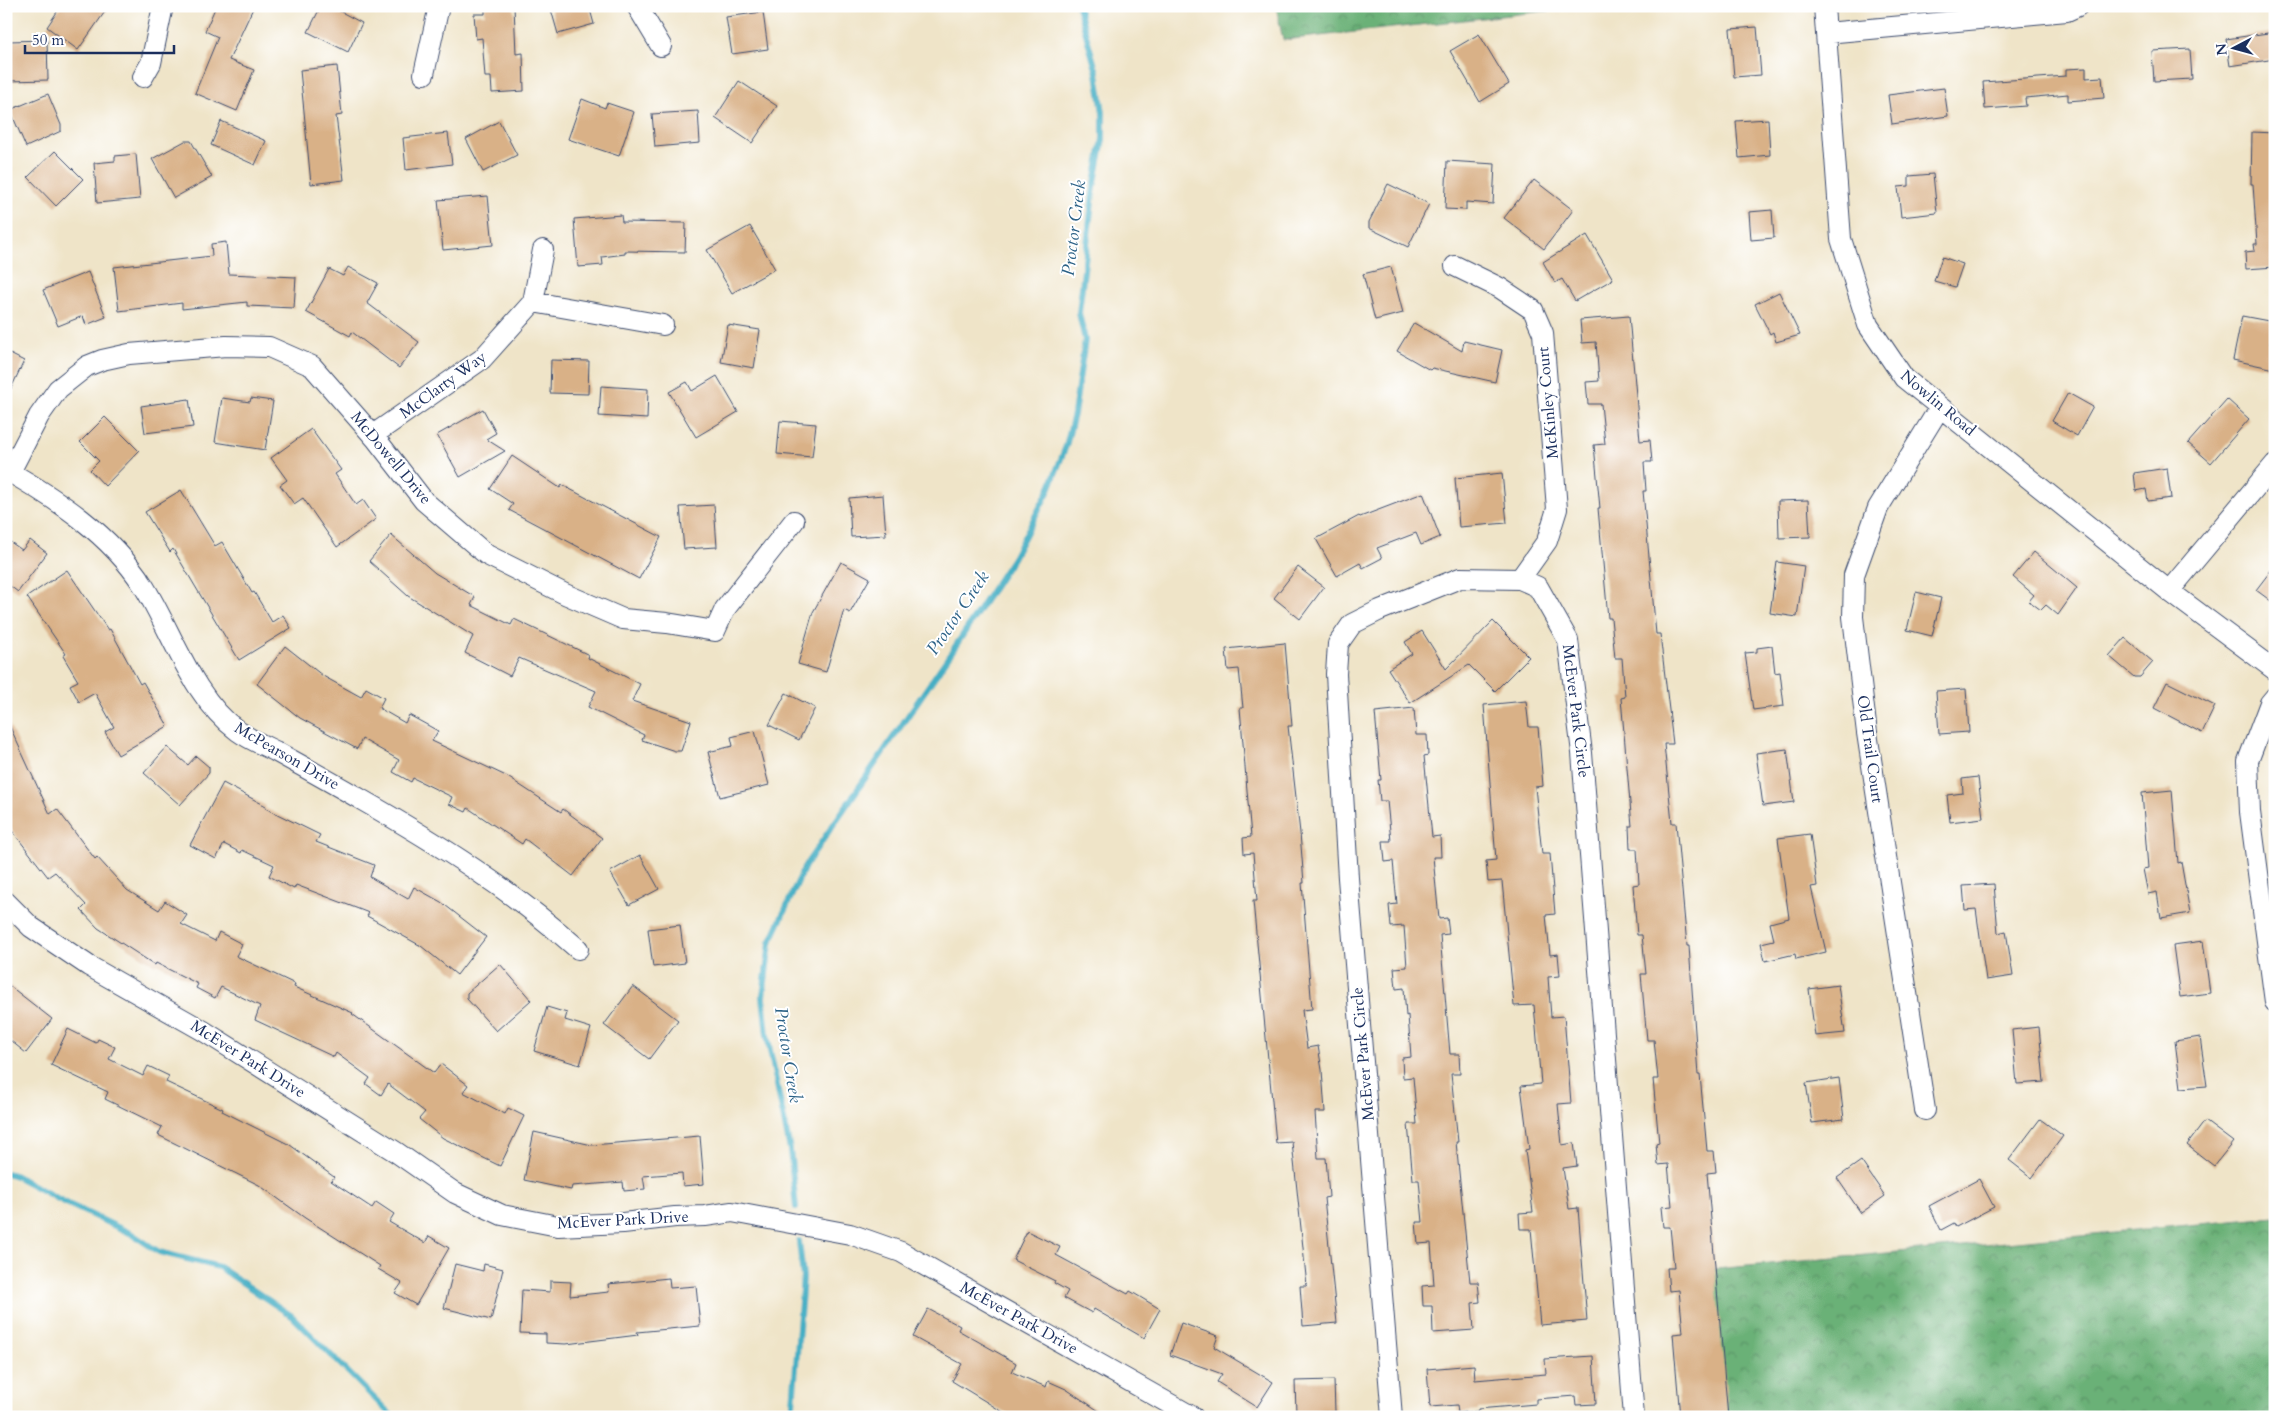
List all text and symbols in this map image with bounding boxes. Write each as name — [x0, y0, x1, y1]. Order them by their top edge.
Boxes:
scale bar — [25, 22, 174, 54]
north arrow — [2208, 22, 2258, 72]
text: 50 m — [32, 30, 64, 50]
text: N — [2211, 42, 2232, 56]
water label: Proctor Creek — [1056, 179, 1092, 277]
street label: McClarty Way — [395, 346, 491, 424]
street label: McKinley Court — [1532, 346, 1564, 460]
street label: Nowlin Road — [1896, 365, 1981, 441]
street label: McDowell Drive — [346, 407, 436, 509]
water label: Proctor Creek — [921, 566, 995, 660]
street label: McEver Park Circle — [1557, 643, 1595, 779]
street label: Old Trail Court — [1852, 694, 1888, 804]
street label: McPearson Drive — [230, 717, 344, 795]
street label: McEver Park Circle — [1346, 986, 1380, 1122]
water label: Proctor Creek — [768, 1005, 808, 1105]
street label: McEver Park Drive — [186, 1015, 310, 1103]
street label: McEver Park Drive — [557, 1206, 689, 1234]
street label: McEver Park Drive — [956, 1277, 1082, 1359]

